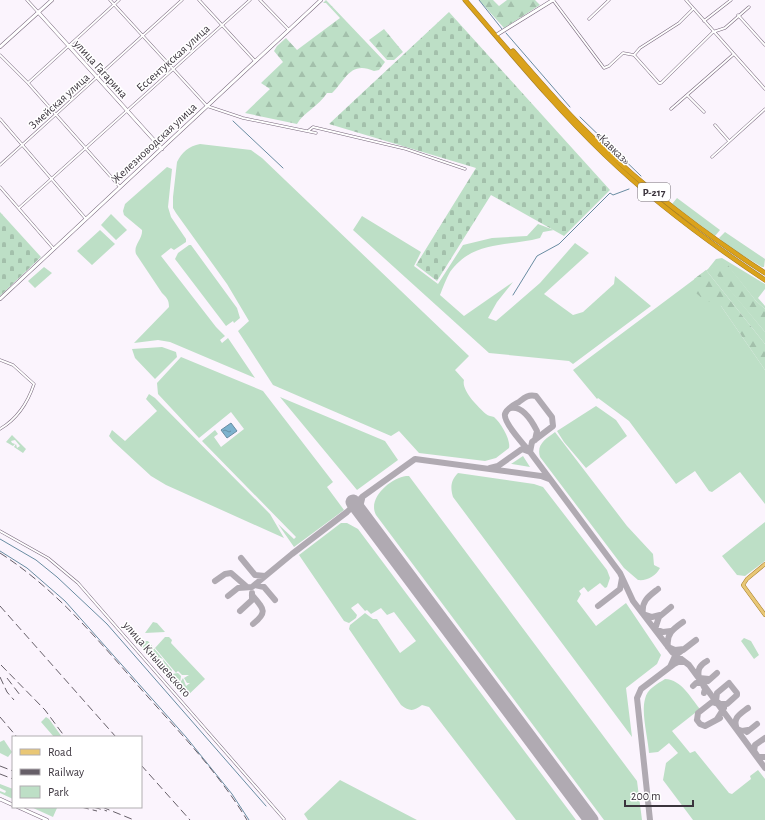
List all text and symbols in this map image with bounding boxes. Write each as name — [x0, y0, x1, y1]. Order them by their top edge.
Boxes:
street label: Ессентукская улица — [134, 22, 213, 95]
street label: улица Гагарина — [70, 37, 130, 101]
street label: Змейская улица — [26, 70, 93, 132]
street label: Железноводская улица — [109, 100, 200, 186]
street label: «Кавказ» — [593, 129, 633, 167]
road number: Р-217 — [638, 183, 670, 201]
street label: улица Кнышевского — [120, 618, 193, 700]
legend — [12, 736, 142, 808]
text: Road — [48, 746, 72, 758]
text: Railway — [48, 766, 84, 779]
scale bar — [625, 782, 693, 808]
text: Park — [48, 786, 69, 798]
text: 200 m — [631, 790, 661, 802]

